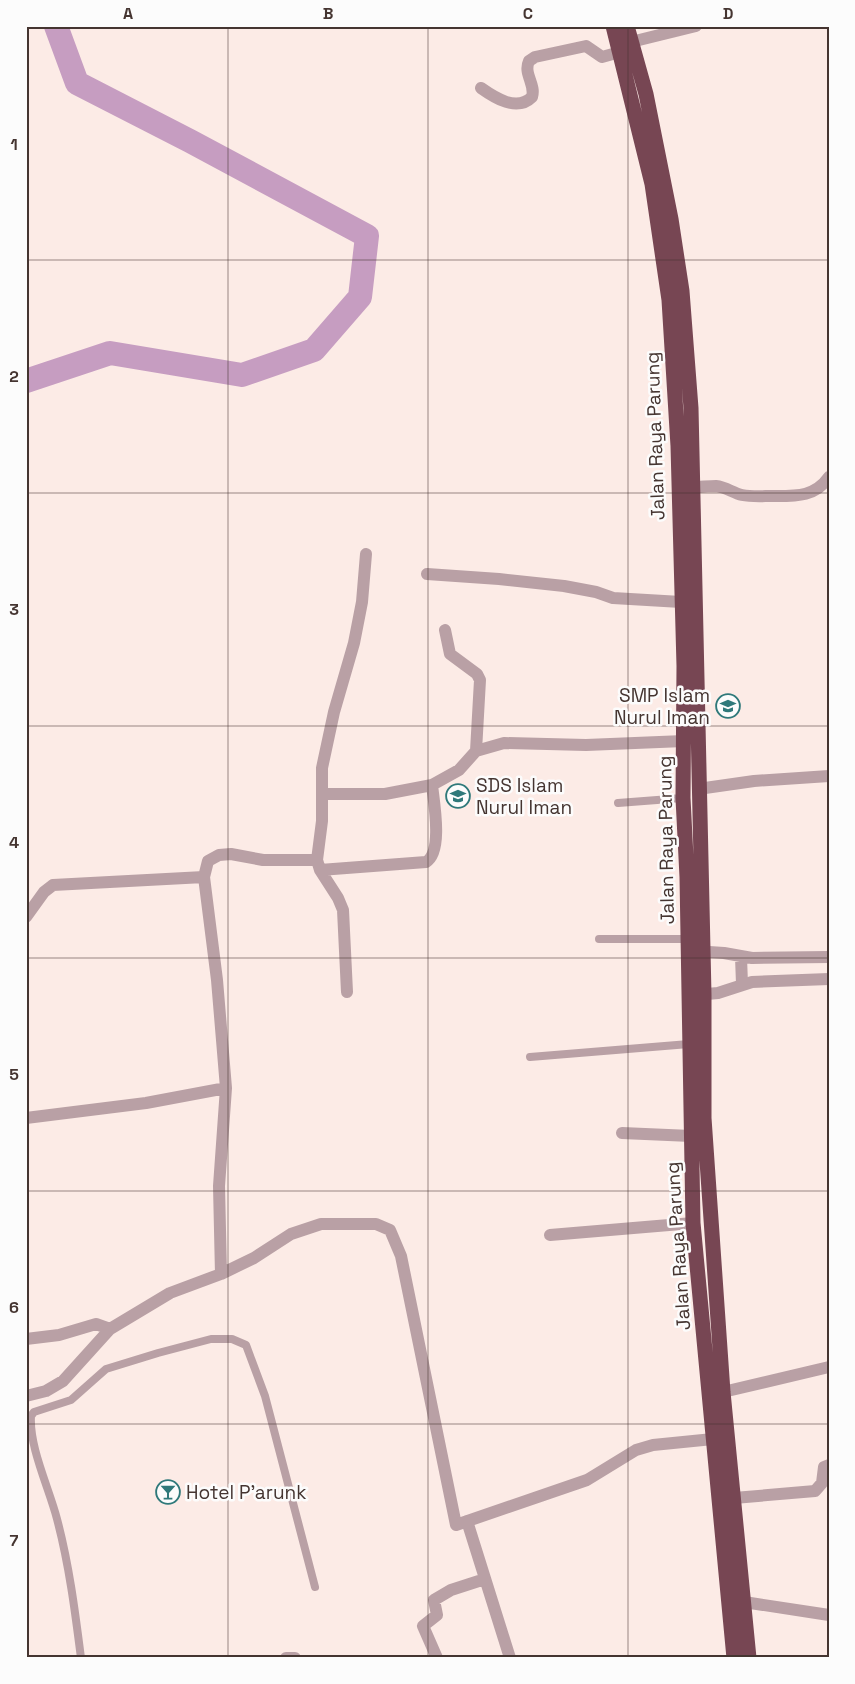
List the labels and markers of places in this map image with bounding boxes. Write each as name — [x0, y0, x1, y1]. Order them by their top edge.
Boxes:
place label: SMP Islam Nurul Iman — [614, 683, 710, 730]
school or university icon: SMP Islam Nurul Iman — [715, 693, 741, 719]
place label: SDS Islam Nurul Iman — [476, 773, 572, 820]
school or university icon: SDS Islam Nurul Iman — [445, 783, 471, 809]
bar icon: Hotel P'arunk — [155, 1479, 181, 1505]
place label: Hotel P'arunk — [186, 1480, 306, 1505]

